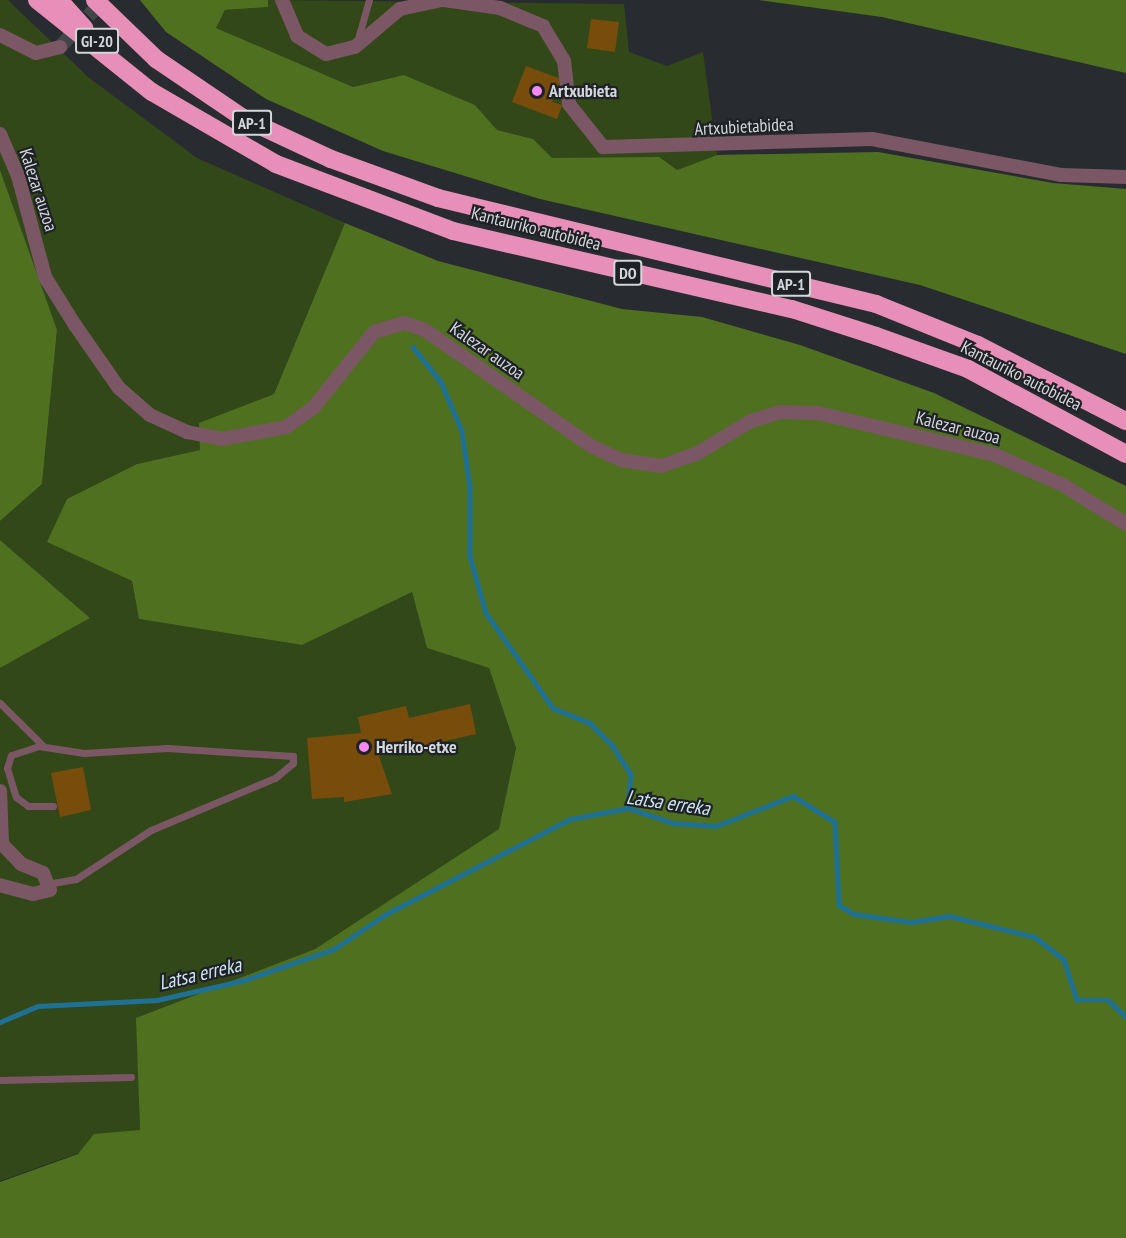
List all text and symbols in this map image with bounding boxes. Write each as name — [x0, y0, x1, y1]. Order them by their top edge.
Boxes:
road number: GI-20 — [74, 28, 120, 54]
place label: Artxubieta — [549, 80, 617, 102]
marker: Artxubieta — [530, 84, 544, 98]
road number: AP-1 — [231, 110, 273, 136]
street label: Artxubietabidea — [694, 114, 794, 140]
street label: Kalezar auzoa — [14, 146, 62, 234]
street label: Kantauriko autobidea — [469, 202, 603, 256]
road number: DO — [613, 260, 643, 286]
road number: AP-1 — [770, 271, 812, 297]
street label: Kalezar auzoa — [446, 318, 528, 384]
street label: Kantauriko autobidea — [957, 336, 1085, 416]
street label: Kalezar auzoa — [914, 407, 1002, 449]
place label: Herriko-etxe — [376, 736, 457, 758]
marker: Herriko-etxe — [357, 740, 371, 754]
water label: Latsa erreka — [625, 785, 711, 821]
water label: Latsa erreka — [156, 953, 244, 995]

